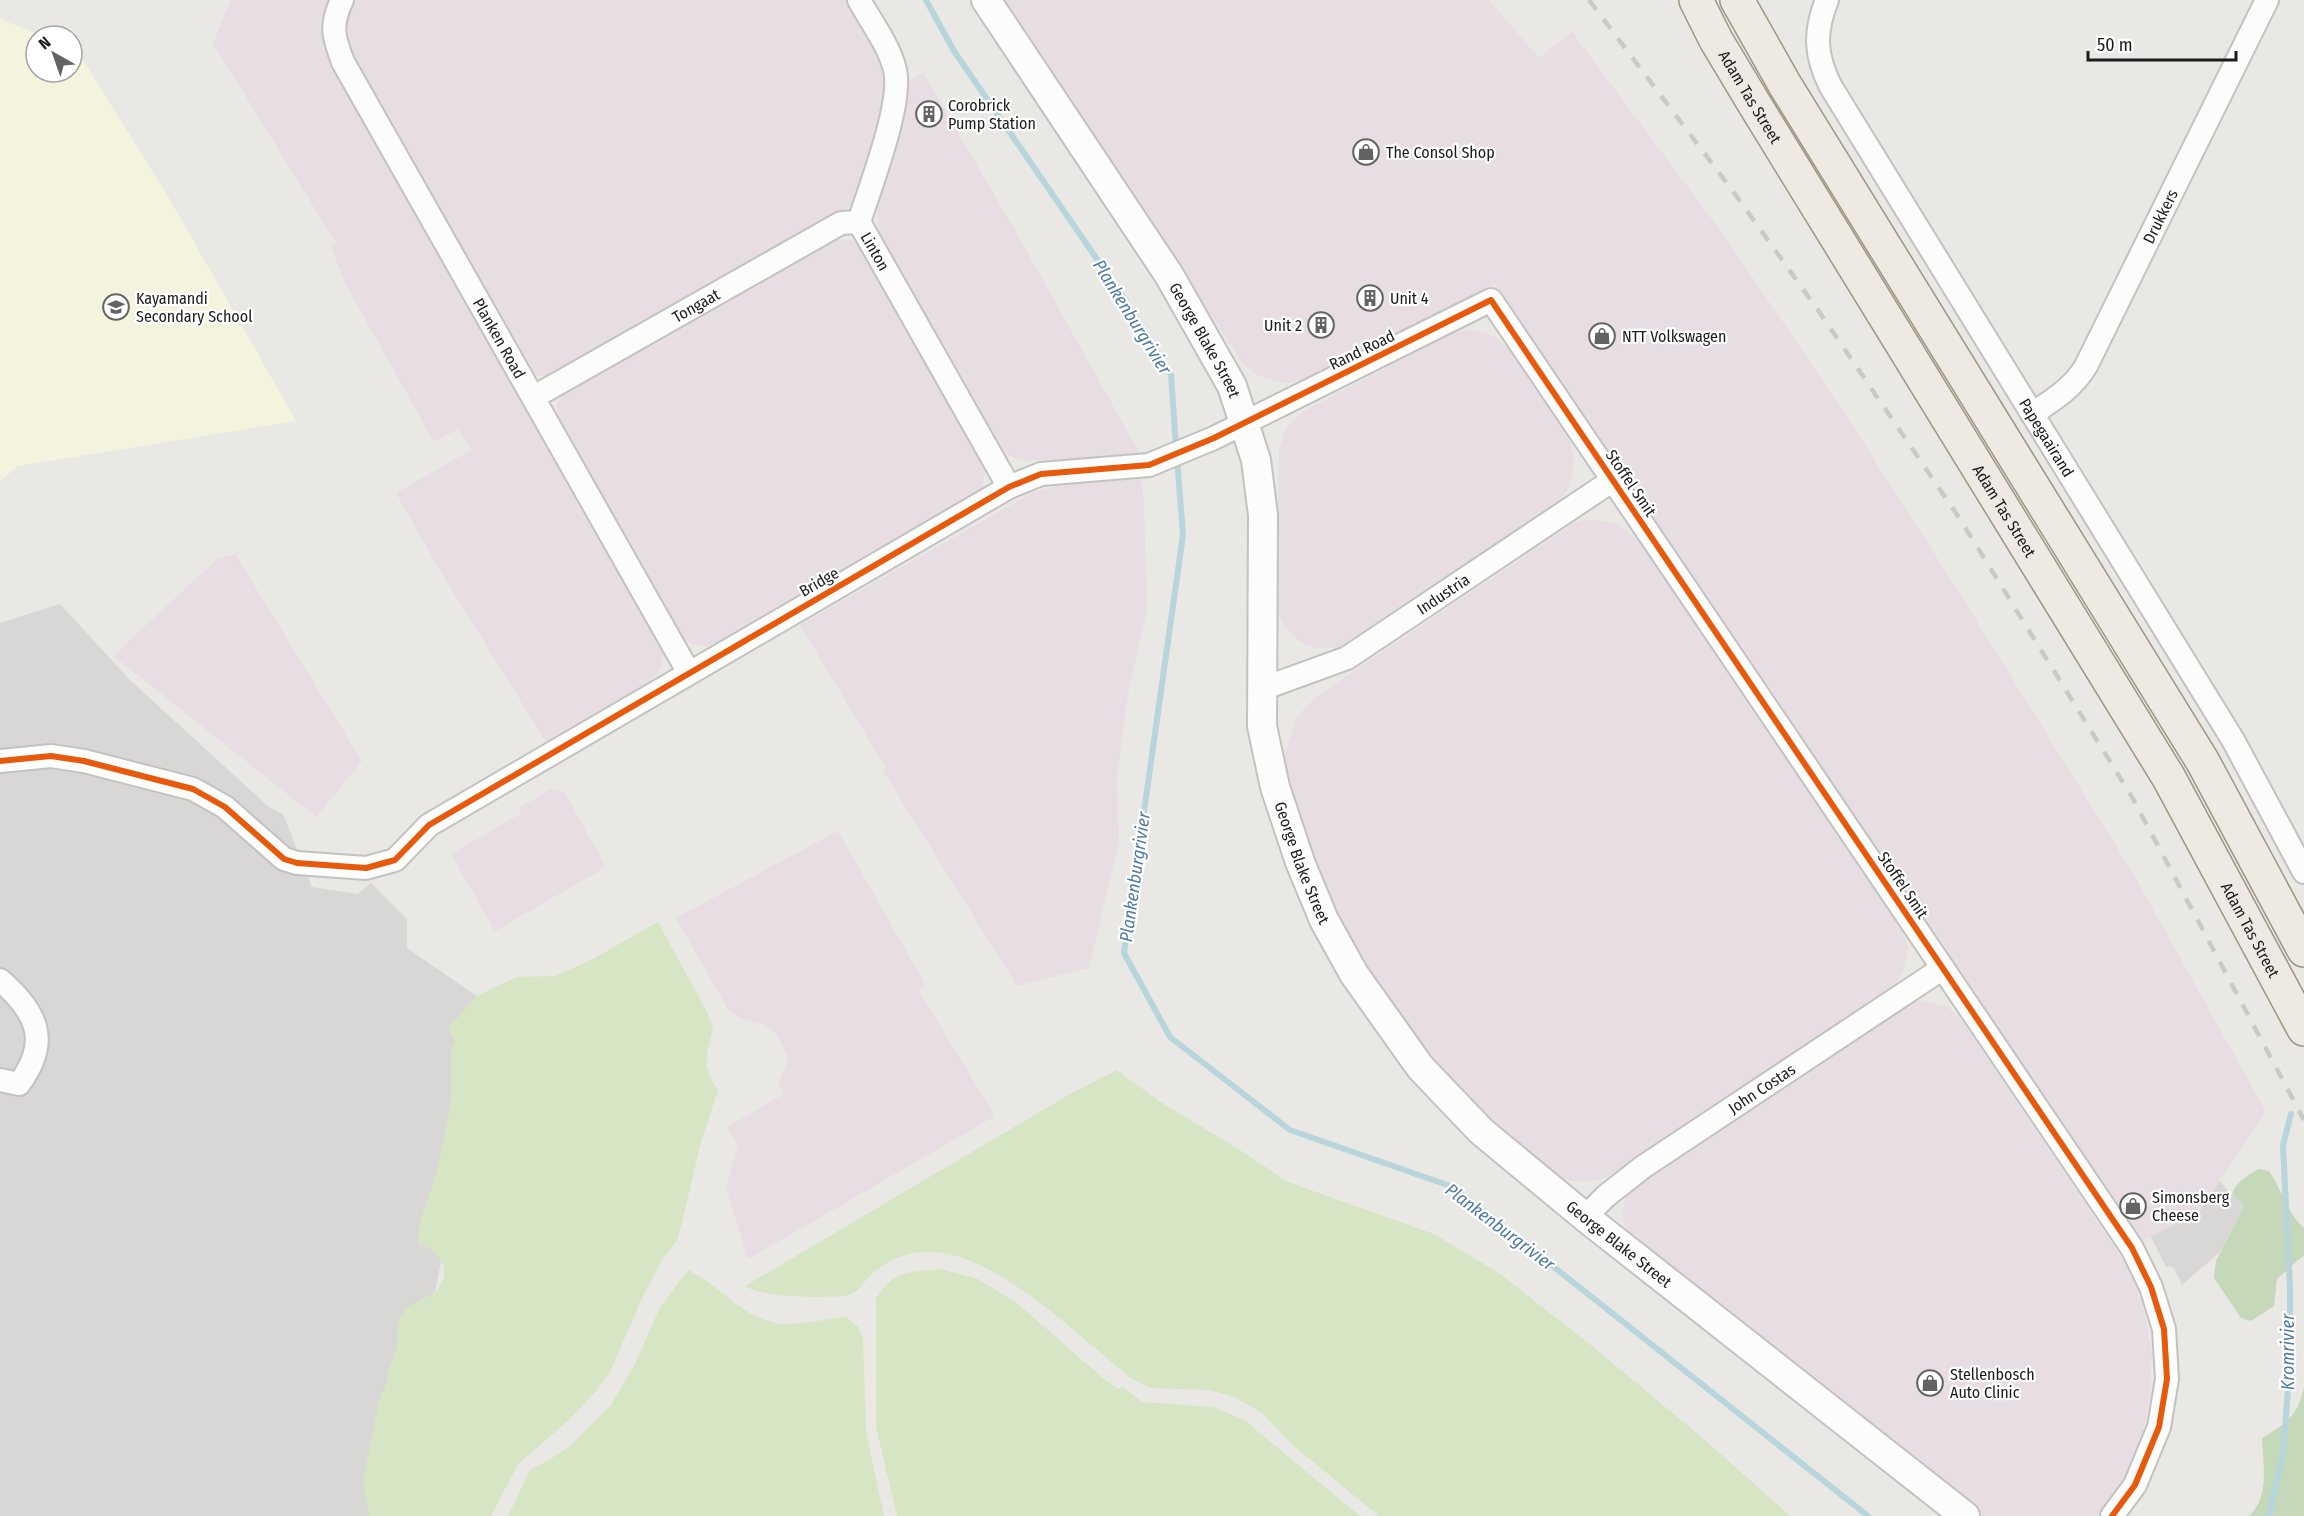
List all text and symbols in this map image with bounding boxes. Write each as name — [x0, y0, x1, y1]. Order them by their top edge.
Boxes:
north arrow — [24, 24, 84, 84]
scale bar — [2088, 24, 2236, 62]
text: N — [35, 33, 54, 53]
text: 50 m — [2097, 34, 2133, 56]
street label: Adam Tas Street — [1715, 47, 1786, 147]
place label: Corobrick Pump Station — [948, 96, 1036, 133]
building icon: Corobrick Pump Station — [914, 99, 944, 129]
shop icon: The Consol Shop — [1351, 137, 1381, 167]
place label: The Consol Shop — [1386, 143, 1495, 162]
street label: Drukkers — [2139, 186, 2182, 247]
street label: Linton — [857, 229, 894, 274]
water label: Plankenburgrivier — [1088, 256, 1177, 379]
street label: George Blake Street — [1166, 279, 1245, 401]
building icon: Unit 4 — [1355, 283, 1385, 313]
street label: Tongaat — [669, 284, 724, 326]
place label: Kayamandi Secondary School — [136, 289, 252, 326]
place label: Unit 4 — [1390, 289, 1429, 308]
school or university icon: Kayamandi Secondary School — [101, 292, 131, 322]
street label: Planken Road — [469, 295, 530, 382]
building icon: Unit 2 — [1306, 310, 1336, 340]
place label: Unit 2 — [1264, 316, 1302, 335]
shop icon: NTT Volkswagen — [1587, 321, 1617, 351]
street label: Rand Road — [1326, 326, 1398, 374]
place label: NTT Volkswagen — [1622, 327, 1726, 346]
street label: Papegaairand — [2015, 395, 2078, 480]
street label: Stoffel Smit — [1602, 446, 1661, 521]
street label: Adam Tas Street — [1969, 461, 2041, 561]
street label: Bridge — [796, 563, 842, 601]
street label: Industria — [1413, 569, 1473, 618]
street label: George Blake Street — [1271, 799, 1334, 928]
water label: Plankenburgrivier — [1115, 810, 1155, 944]
street label: Stoffel Smit — [1874, 848, 1933, 923]
street label: Adam Tas Street — [2217, 879, 2284, 981]
street label: John Costas — [1725, 1059, 1799, 1117]
water label: Plankenburgrivier — [1441, 1179, 1560, 1276]
place label: Simonsberg Cheese — [2152, 1188, 2230, 1225]
shop icon: Simonsberg Cheese — [2118, 1191, 2148, 1221]
street label: George Blake Street — [1563, 1196, 1676, 1292]
water label: Kromrivier — [2277, 1313, 2299, 1390]
place label: Stellenbosch Auto Clinic — [1950, 1365, 2035, 1402]
shop icon: Stellenbosch Auto Clinic — [1915, 1368, 1945, 1398]

